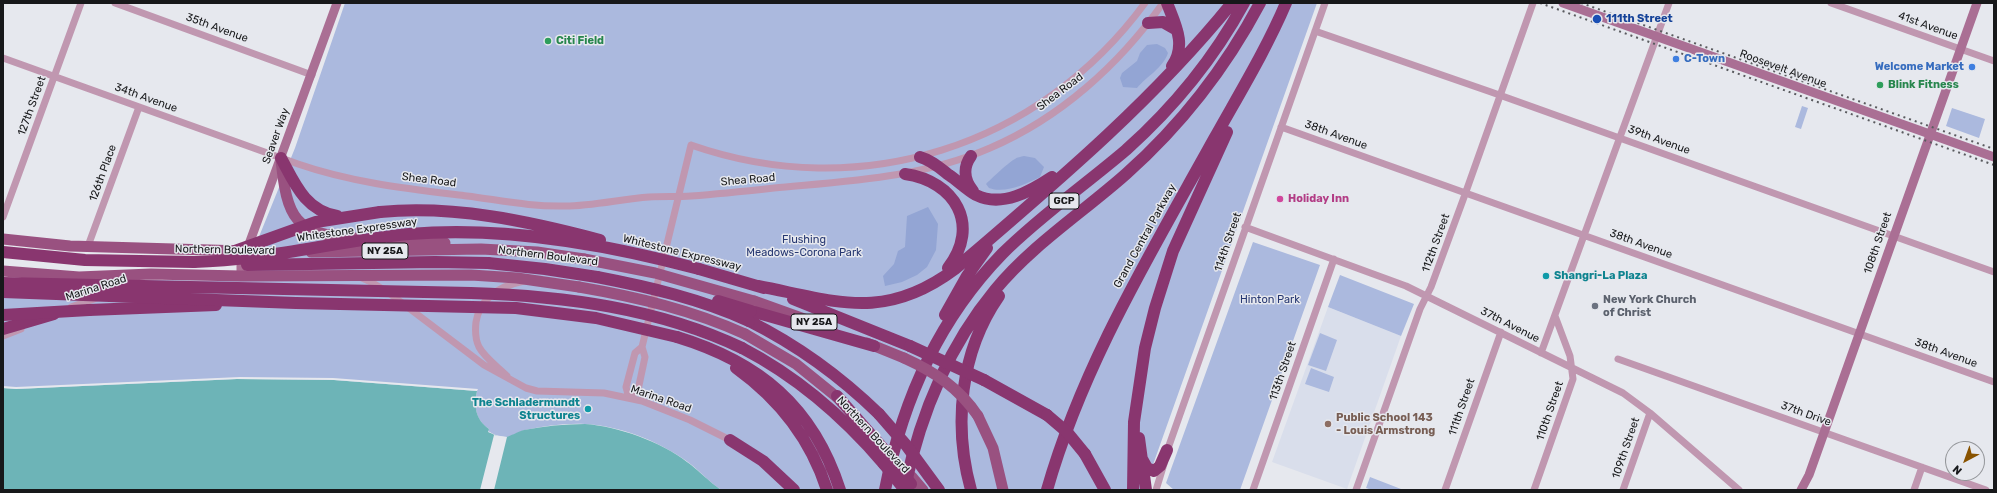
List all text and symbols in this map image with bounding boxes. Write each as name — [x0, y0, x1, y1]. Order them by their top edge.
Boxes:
street label: 41st Avenue — [1896, 9, 1960, 43]
street label: 35th Avenue — [184, 11, 250, 45]
place label: 111th Street — [1606, 12, 1673, 26]
marker: 111th Street — [1591, 13, 1603, 25]
place label: Citi Field — [556, 34, 604, 48]
marker: Citi Field — [543, 36, 553, 46]
street label: Roosevelt Avenue — [1738, 47, 1828, 91]
place label: C-Town — [1684, 52, 1725, 66]
marker: C-Town — [1671, 54, 1681, 64]
place label: Welcome Market — [1875, 60, 1964, 74]
marker: Welcome Market — [1967, 62, 1977, 72]
street label: Shea Road — [1034, 70, 1086, 114]
street label: 127th Street — [15, 74, 49, 138]
place label: Blink Fitness — [1888, 78, 1959, 92]
marker: Blink Fitness — [1875, 80, 1885, 90]
street label: 34th Avenue — [113, 81, 179, 115]
street label: Seaver Way — [260, 106, 292, 166]
street label: 38th Avenue — [1303, 118, 1369, 152]
street label: 39th Avenue — [1626, 123, 1692, 157]
street label: 126th Place — [87, 143, 119, 203]
street label: Shea Road — [401, 170, 457, 190]
street label: Shea Road — [720, 171, 776, 189]
street label: Grand Central Parkway — [1111, 182, 1179, 290]
place label: Holiday Inn — [1288, 192, 1349, 206]
road number: GCP — [1049, 193, 1079, 209]
marker: Holiday Inn — [1275, 194, 1285, 204]
street label: 114th Street — [1212, 211, 1244, 273]
street label: 108th Street — [1861, 211, 1895, 275]
street label: 112th Street — [1419, 212, 1453, 274]
street label: Whitestone Expressway — [296, 215, 418, 245]
street label: 38th Avenue — [1608, 227, 1674, 261]
street label: Whitestone Expressway — [621, 232, 743, 274]
park label: Flushing Meadows-Corona Park — [746, 233, 862, 259]
street label: Northern Boulevard — [175, 243, 275, 257]
road number: NY 25A — [362, 243, 408, 259]
street label: Northern Boulevard — [497, 243, 599, 269]
place label: Shangri-La Plaza — [1554, 269, 1647, 283]
marker: Shangri-La Plaza — [1541, 271, 1551, 281]
street label: Marina Road — [64, 272, 128, 304]
park label: Hinton Park — [1240, 293, 1300, 307]
place label: New York Church of Christ — [1603, 293, 1696, 319]
marker: New York Church of Christ — [1590, 301, 1600, 311]
street label: 37th Avenue — [1478, 304, 1542, 346]
road number: NY 25A — [791, 314, 837, 330]
street label: 38th Avenue — [1913, 336, 1979, 370]
street label: 113th Street — [1267, 340, 1299, 402]
street label: 111th Street — [1446, 377, 1478, 437]
street label: 110th Street — [1534, 380, 1566, 442]
street label: Marina Road — [629, 382, 693, 416]
street label: Northern Boulevard — [834, 394, 912, 476]
place label: The Schladermundt Structures — [472, 396, 580, 422]
street label: 37th Drive — [1779, 399, 1833, 429]
marker: The Schladermundt Structures — [583, 404, 593, 414]
place label: Public School 143 - Louis Armstrong — [1336, 411, 1435, 437]
street label: 109th Street — [1609, 416, 1643, 480]
marker: Public School 143 - Louis Armstrong — [1323, 419, 1333, 429]
north arrow — [1945, 441, 1985, 481]
text: N — [1950, 462, 1965, 477]

